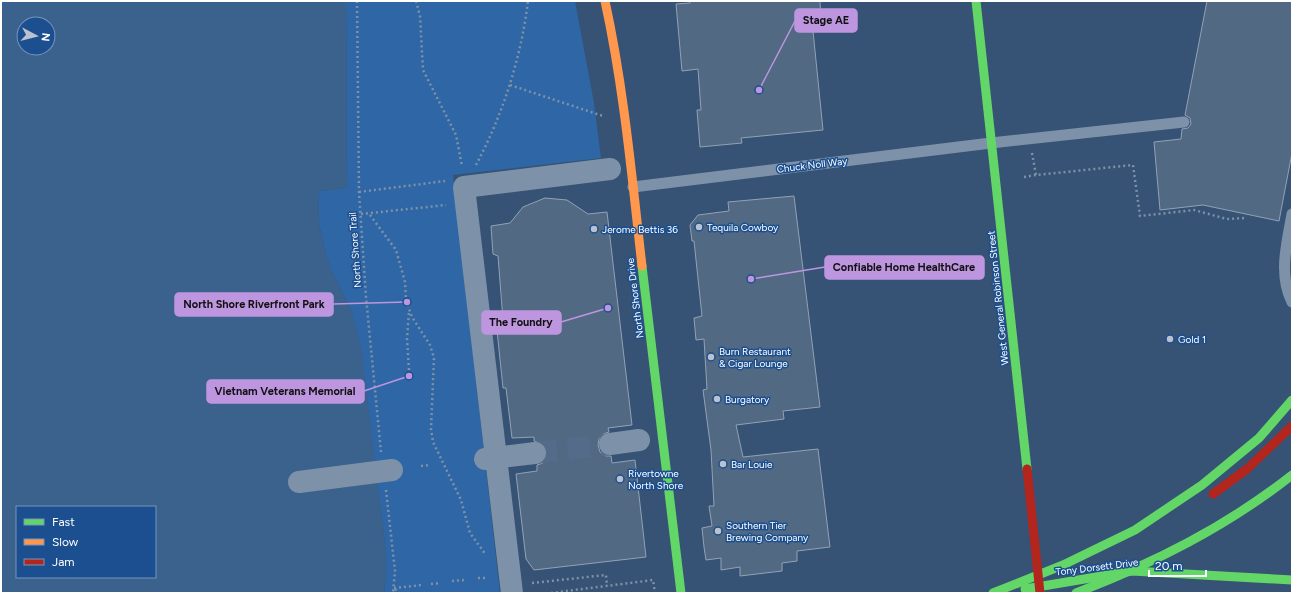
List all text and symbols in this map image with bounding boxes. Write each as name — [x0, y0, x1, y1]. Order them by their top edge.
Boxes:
callout: Stage AE — [795, 9, 857, 32]
text: Stage AE — [803, 14, 849, 27]
north arrow — [16, 16, 56, 56]
text: N — [38, 32, 52, 42]
street label: Chuck Noll Way — [776, 154, 849, 176]
street label: North Shore Trail — [346, 212, 364, 288]
place label: Tequila Cowboy — [707, 221, 779, 234]
marker: Tequila Cowboy — [694, 222, 704, 232]
place label: Jerome Bettis 36 — [602, 223, 678, 236]
marker: Jerome Bettis 36 — [589, 224, 599, 234]
street label: West General Robinson Street — [984, 230, 1012, 366]
callout: Confiable Home HealthCare — [825, 256, 984, 279]
street label: North Shore Drive — [624, 257, 646, 339]
text: Confiable Home HealthCare — [833, 261, 975, 274]
callout: North Shore Riverfront Park — [175, 293, 333, 316]
text: North Shore Riverfront Park — [183, 298, 325, 311]
callout: The Foundry — [482, 311, 561, 334]
text: The Foundry — [489, 316, 553, 329]
place label: Gold 1 — [1178, 333, 1206, 346]
marker: Gold 1 — [1165, 334, 1175, 344]
place label: Burn Restaurant & Cigar Lounge — [719, 345, 791, 370]
marker: Burn Restaurant & Cigar Lounge — [706, 352, 716, 362]
callout: Vietnam Veterans Memorial — [207, 380, 364, 403]
text: Vietnam Veterans Memorial — [215, 385, 356, 398]
place label: Burgatory — [725, 393, 770, 406]
marker: Burgatory — [712, 394, 722, 404]
place label: Bar Louie — [731, 458, 773, 471]
marker: Bar Louie — [718, 459, 728, 469]
place label: Rivertowne North Shore — [628, 467, 684, 492]
marker: Rivertowne North Shore — [615, 474, 625, 484]
legend — [16, 506, 156, 578]
text: Fast — [52, 515, 75, 529]
place label: Southern Tier Brewing Company — [726, 519, 809, 544]
marker: Southern Tier Brewing Company — [713, 526, 723, 536]
text: Slow — [52, 535, 79, 549]
scale bar — [1149, 552, 1206, 578]
text: Jam — [52, 555, 75, 569]
street label: Tony Dorsett Drive — [1055, 555, 1140, 579]
text: 20 m — [1155, 559, 1183, 573]

